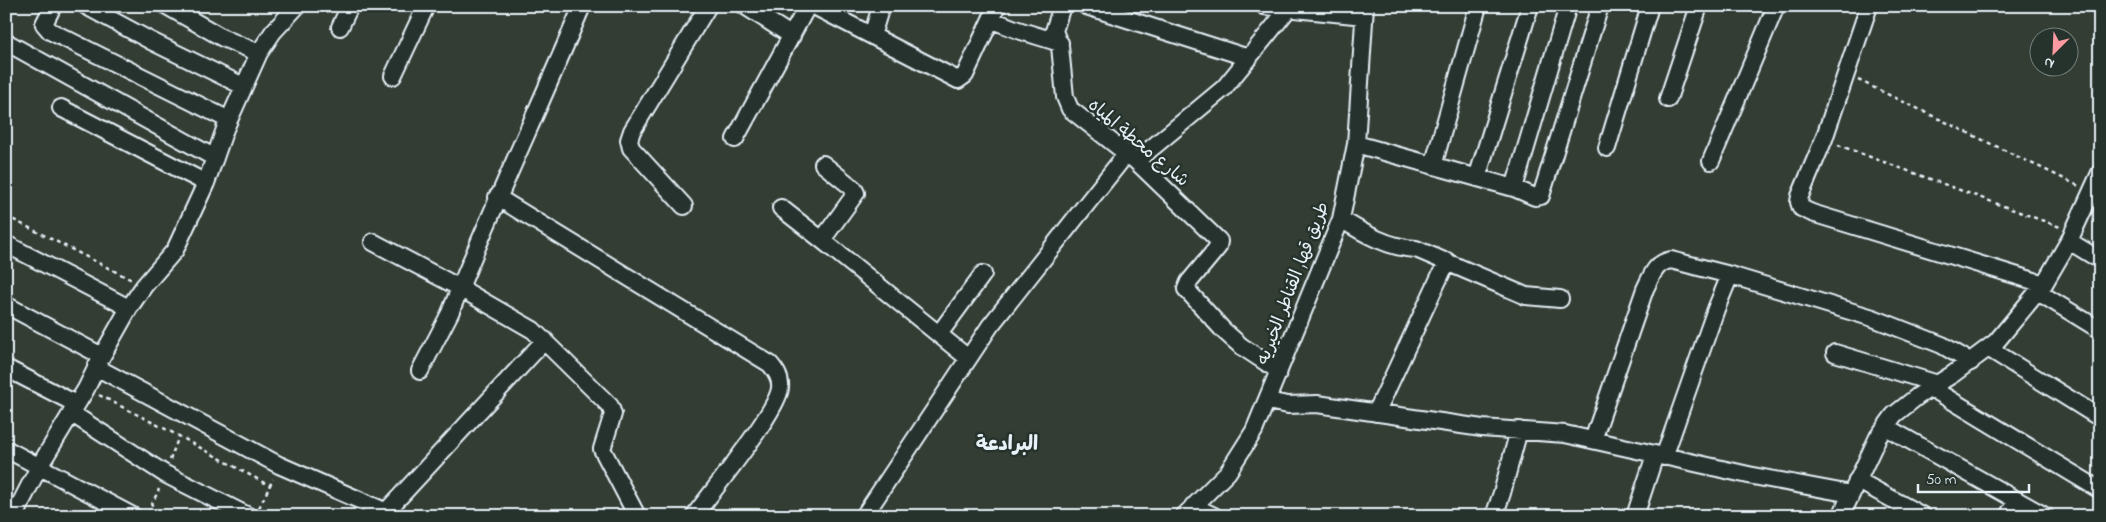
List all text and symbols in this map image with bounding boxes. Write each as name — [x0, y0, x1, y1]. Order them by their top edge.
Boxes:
north arrow — [2028, 28, 2078, 78]
text: N — [2041, 51, 2058, 74]
street label: شارع محطة المياه — [1081, 93, 1194, 194]
street label: طريق قها, القناطر الخيريه — [1251, 198, 1337, 369]
district label: البرادعة — [976, 431, 1038, 460]
scale bar — [1918, 462, 2030, 494]
text: 50 m — [1926, 469, 1957, 491]

